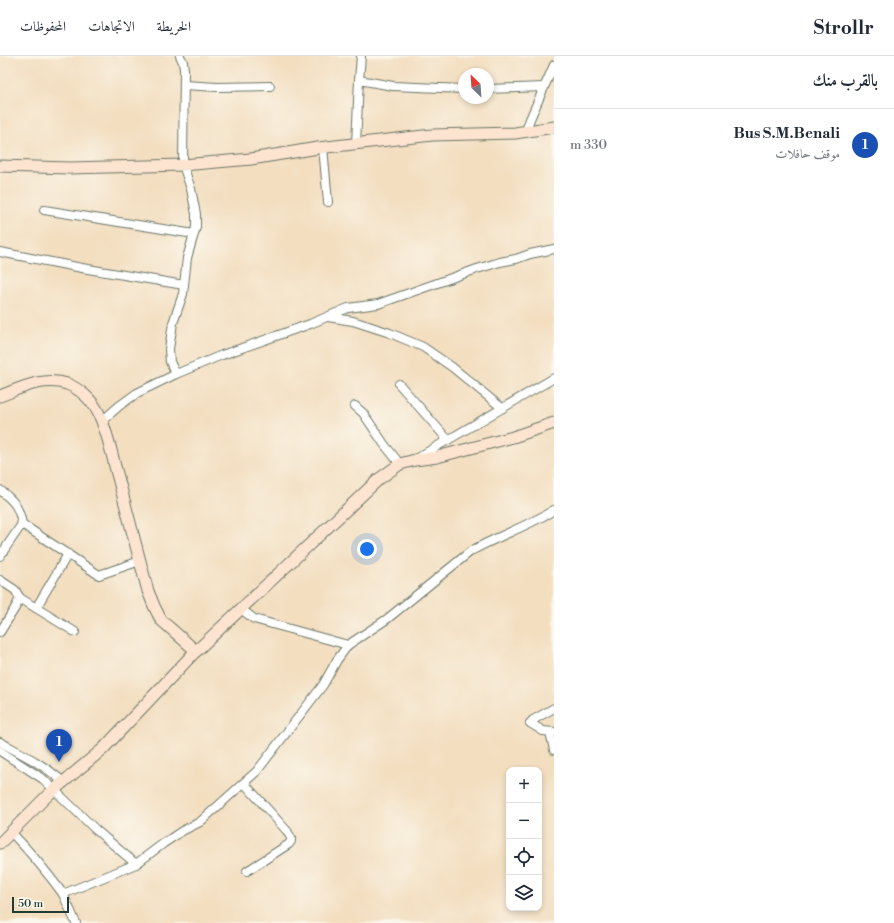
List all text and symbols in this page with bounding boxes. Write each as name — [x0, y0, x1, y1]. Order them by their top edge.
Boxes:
text: Strollr — [813, 16, 874, 40]
text: المحفوظات — [20, 18, 66, 36]
text: الاتجاهات — [88, 18, 135, 36]
text: الخريطة — [157, 18, 191, 36]
north arrow — [458, 68, 494, 104]
text: بالقرب منك — [812, 70, 878, 92]
text: Bus S.M.Benali — [734, 124, 840, 143]
text: 330 m — [570, 137, 607, 153]
text: 1 — [862, 137, 868, 153]
text: موقف حافلات — [775, 146, 840, 162]
your location — [357, 539, 377, 559]
pin: 1 — [46, 729, 72, 762]
map controls — [506, 767, 542, 911]
button: + — [506, 767, 542, 803]
button: − — [506, 803, 542, 839]
button: locate — [506, 839, 542, 875]
button: layers — [506, 875, 542, 911]
scale bar — [12, 895, 69, 914]
text: 50 m — [18, 897, 43, 911]

